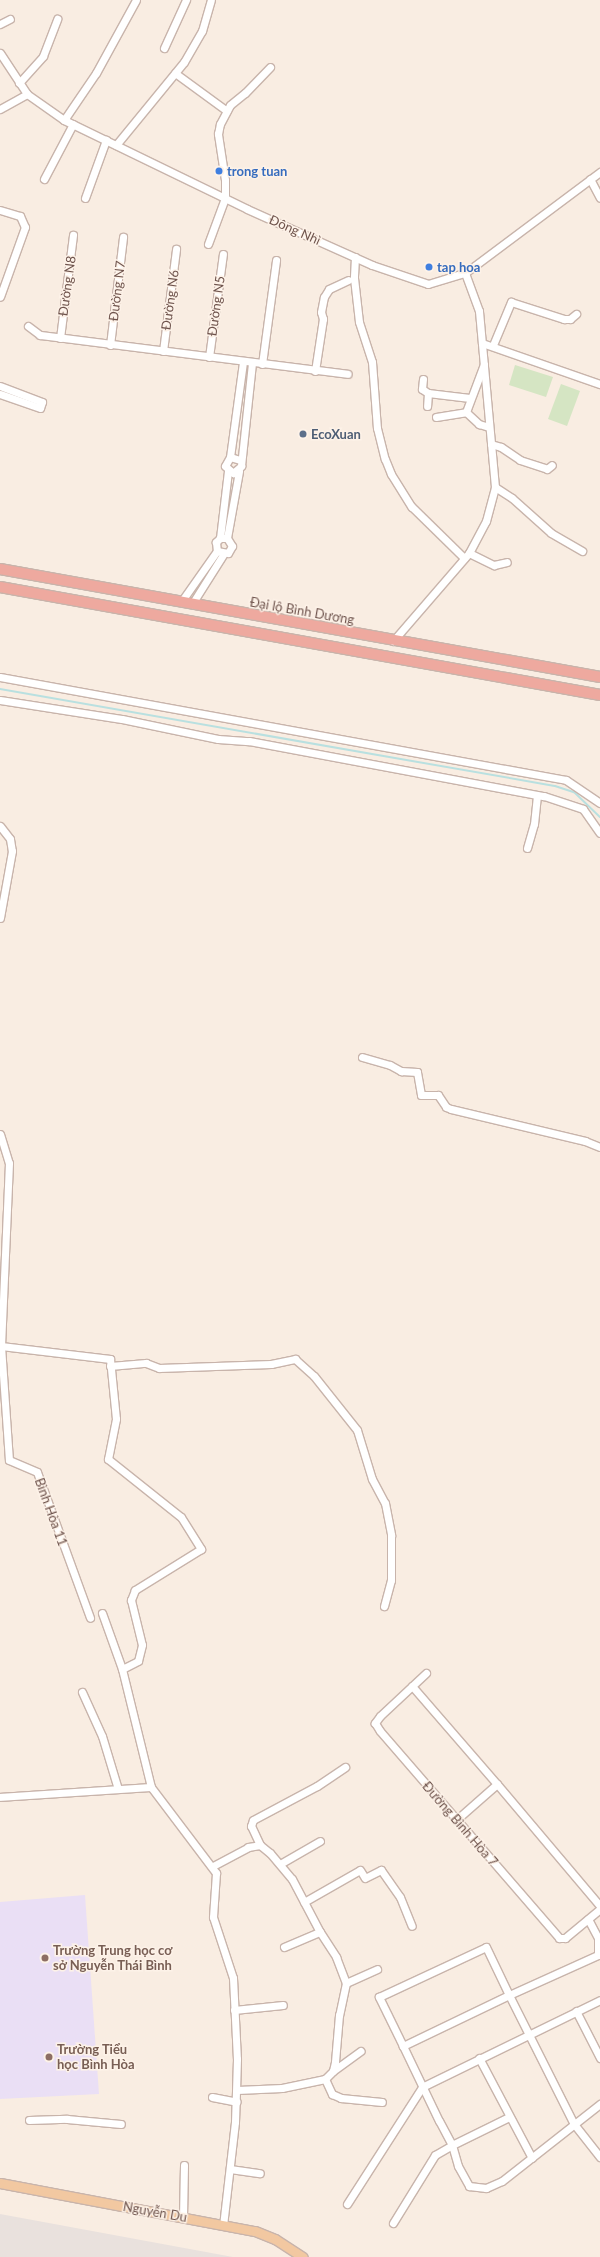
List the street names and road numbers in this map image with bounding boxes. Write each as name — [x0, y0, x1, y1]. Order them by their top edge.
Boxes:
street label: Đông Nhì — [267, 212, 323, 248]
street label: Đường N8 — [55, 255, 79, 317]
street label: Đường N7 — [106, 260, 128, 322]
street label: Đường N6 — [158, 269, 182, 331]
street label: Đường N5 — [204, 275, 228, 337]
street label: Đại lộ Bình Dương — [249, 594, 355, 628]
street label: Bình Hòa 11 — [31, 1476, 71, 1548]
street label: Đường Bình Hòa 7 — [419, 1779, 501, 1869]
street label: Nguyễn Du — [122, 2199, 188, 2225]

